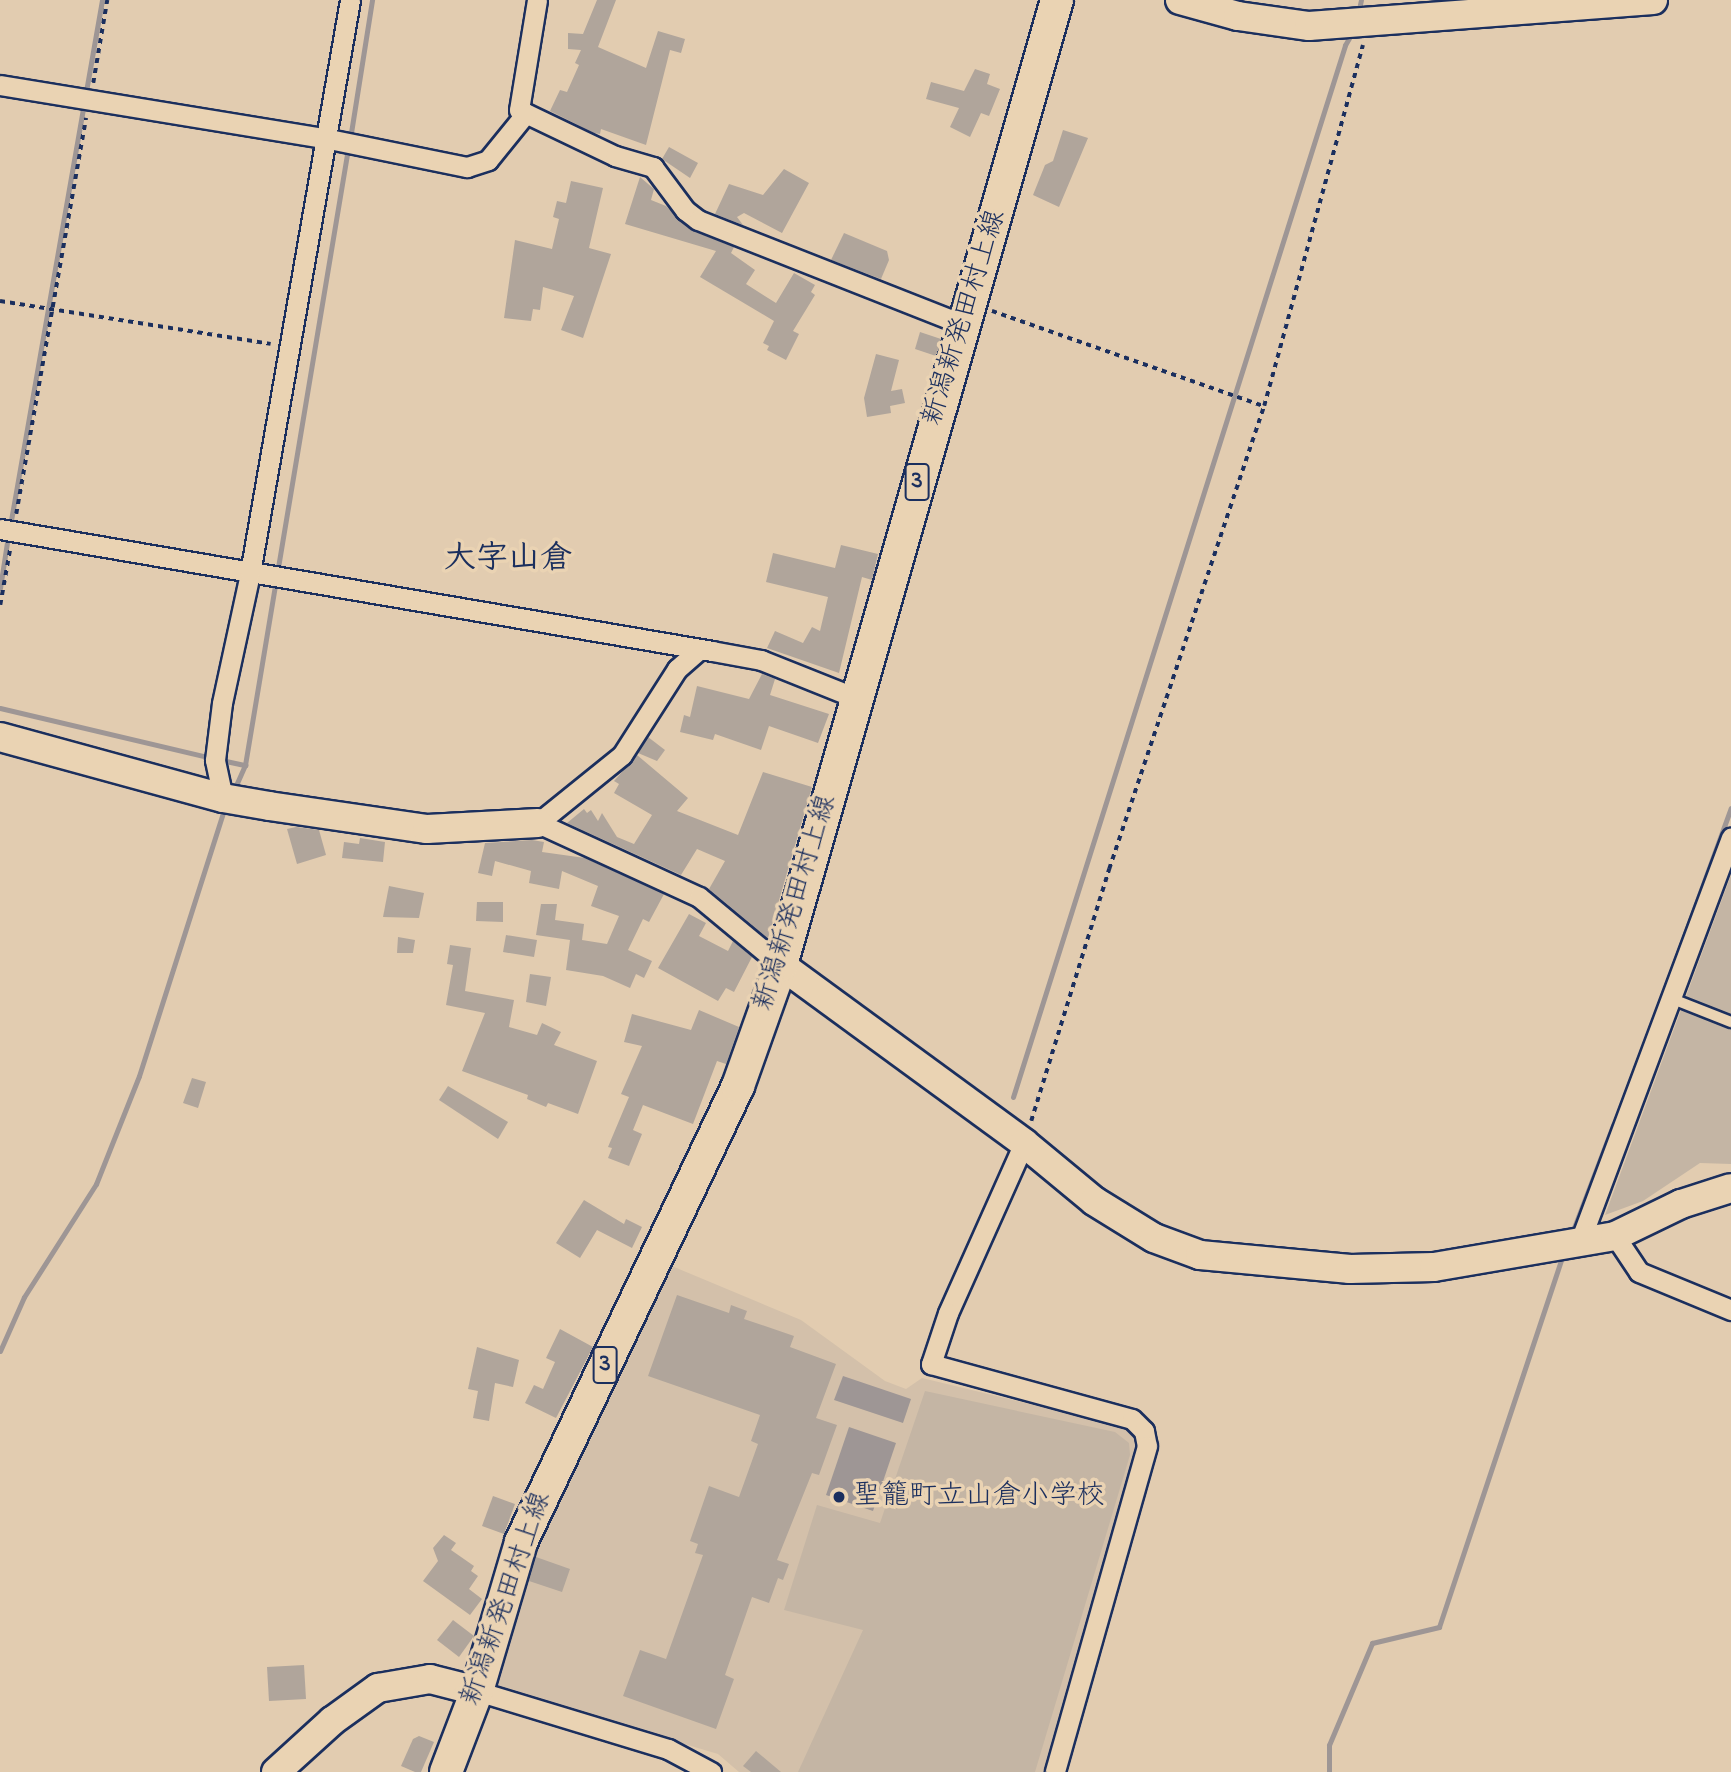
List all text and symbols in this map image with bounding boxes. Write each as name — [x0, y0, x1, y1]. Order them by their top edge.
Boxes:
street label: 新潟新発田村上線 — [916, 206, 1014, 430]
road number: 3 — [903, 460, 931, 504]
district label: 大字山倉 — [444, 541, 572, 579]
street label: 新潟新発田村上線 — [747, 791, 845, 1015]
road number: 3 — [591, 1342, 619, 1388]
place label: 聖籠町立山倉小学校 — [853, 1480, 1105, 1514]
street label: 新潟新発田村上線 — [455, 1488, 559, 1710]
marker: 聖籠町立山倉小学校 — [831, 1489, 847, 1505]

